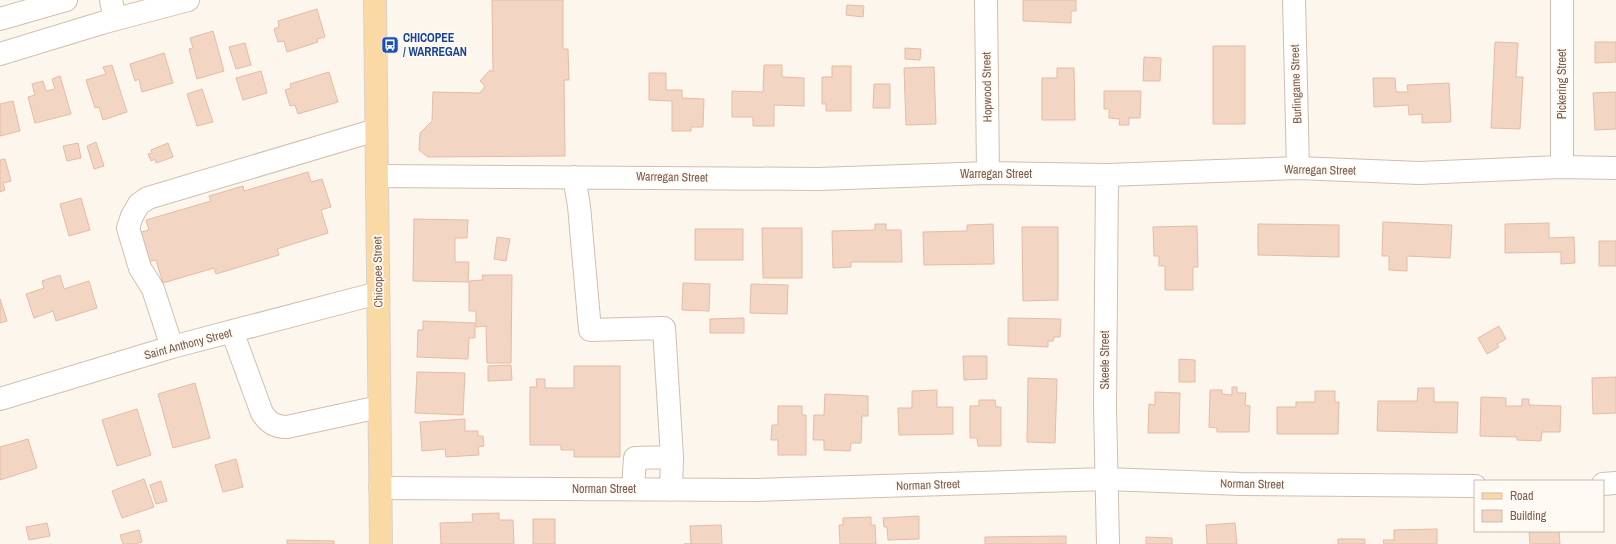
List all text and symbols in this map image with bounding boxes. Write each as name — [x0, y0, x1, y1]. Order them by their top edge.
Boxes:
place label: CHICOPEE / WARREGAN — [403, 30, 467, 60]
bus stop icon: CHICOPEE / WARREGAN — [380, 35, 400, 55]
street label: Burlingame Street — [1287, 44, 1305, 124]
street label: Pickering Street — [1554, 48, 1570, 119]
street label: Hopwood Street — [978, 51, 996, 122]
street label: Warregan Street — [1284, 161, 1356, 179]
street label: Warregan Street — [960, 166, 1032, 182]
street label: Warregan Street — [636, 168, 708, 186]
street label: Chicopee Street — [369, 236, 387, 308]
street label: Saint Anthony Street — [142, 325, 234, 363]
street label: Skeele Street — [1097, 330, 1113, 390]
street label: Norman Street — [1220, 475, 1284, 493]
street label: Norman Street — [896, 476, 961, 494]
legend — [1474, 480, 1604, 532]
street label: Norman Street — [572, 481, 636, 497]
text: Road — [1510, 488, 1534, 504]
text: Building — [1510, 508, 1547, 524]

